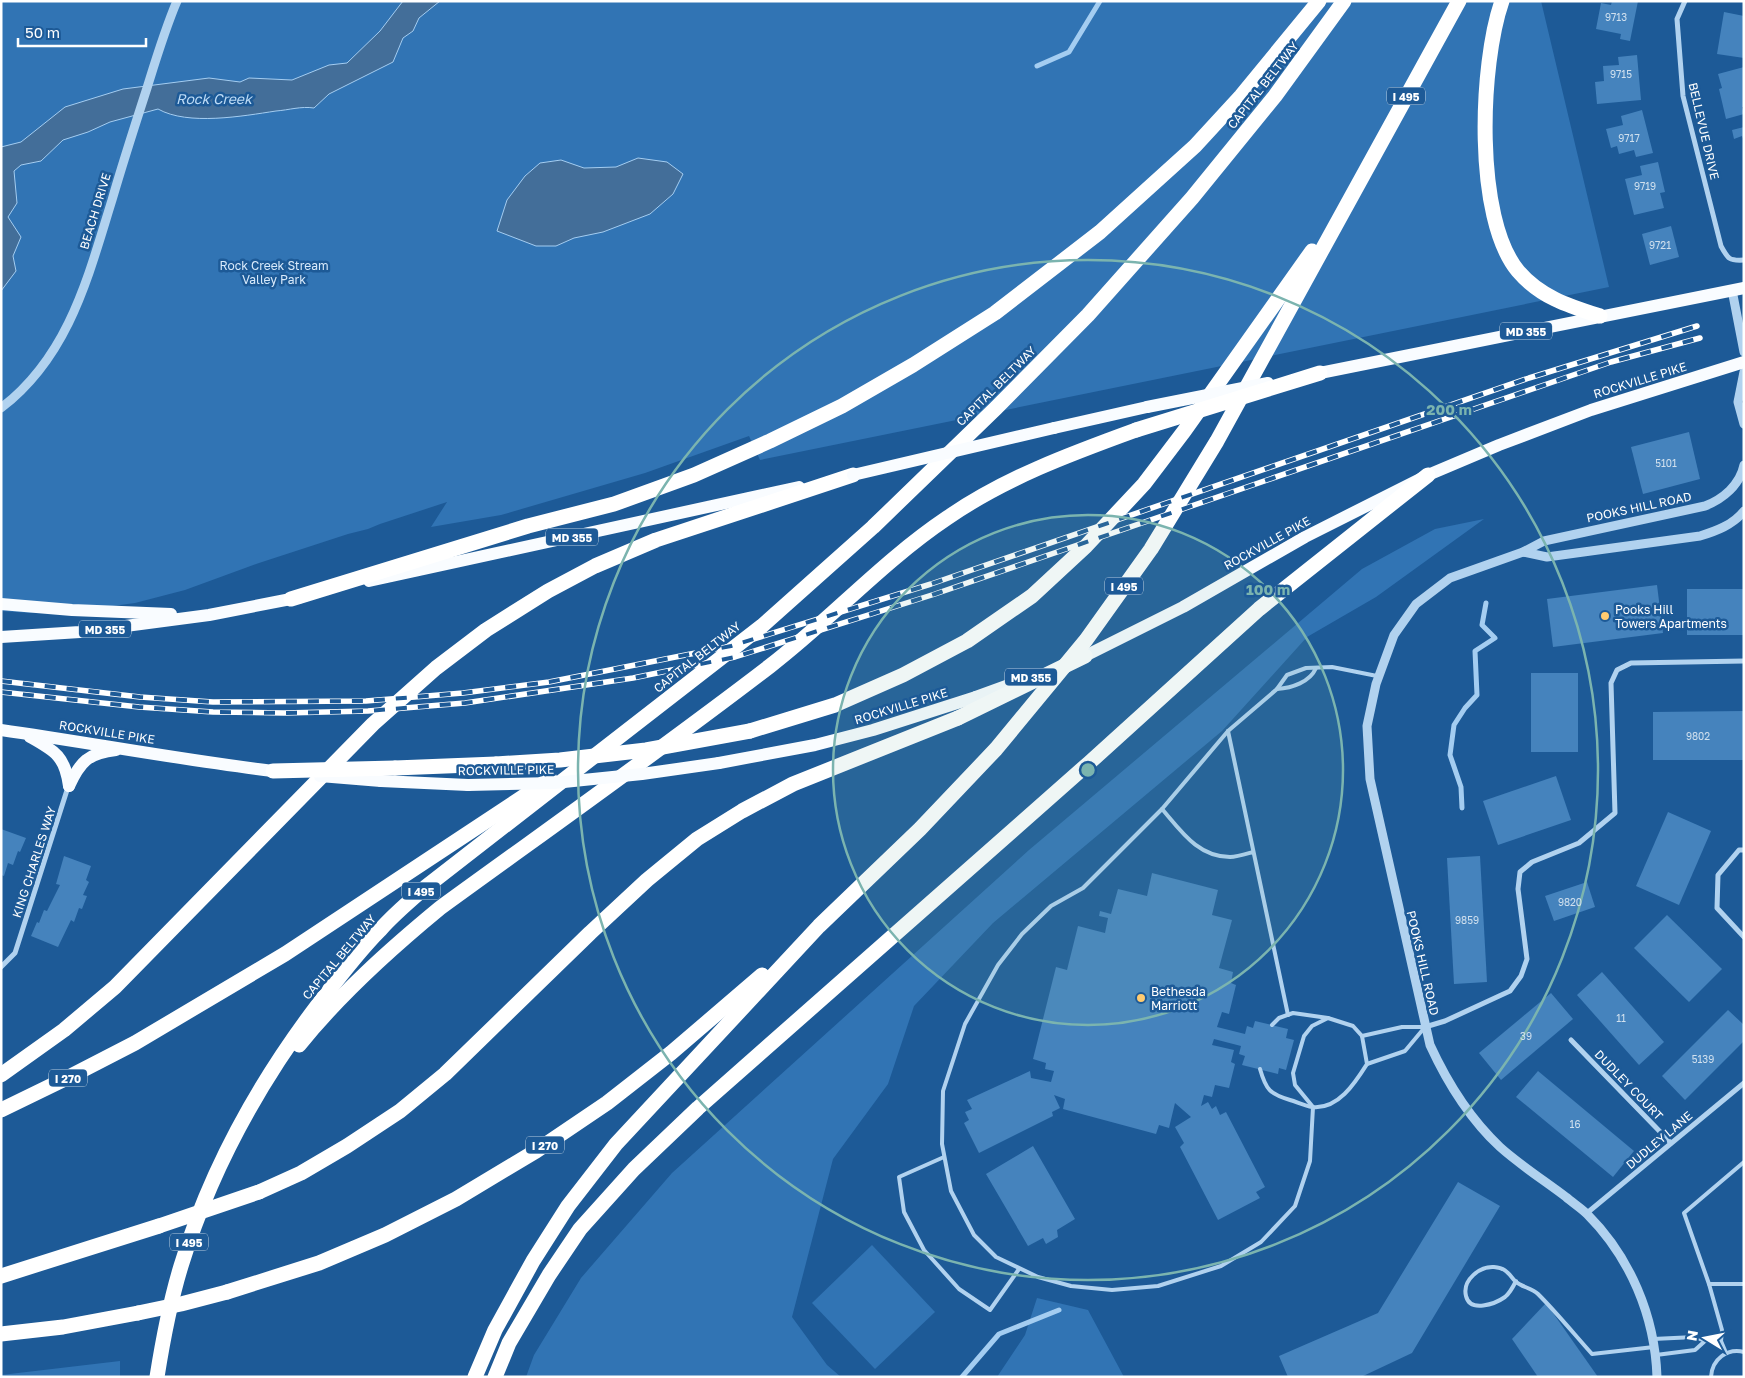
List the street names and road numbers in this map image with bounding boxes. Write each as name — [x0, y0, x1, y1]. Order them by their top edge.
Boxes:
street label: CAPITAL BELTWAY — [1224, 38, 1302, 132]
street label: BELLEVUE DRIVE — [1686, 81, 1722, 181]
road number: I 495 — [1387, 88, 1425, 104]
street label: BEACH DRIVE — [76, 171, 114, 251]
road number: MD 355 — [1500, 322, 1552, 340]
street label: CAPITAL BELTWAY — [953, 343, 1039, 429]
street label: ROCKVILLE PIKE — [1592, 359, 1688, 401]
street label: POOKS HILL ROAD — [1585, 489, 1693, 525]
street label: ROCKVILLE PIKE — [1221, 513, 1313, 573]
road number: MD 355 — [546, 528, 598, 546]
road number: I 495 — [1105, 578, 1143, 594]
street label: CAPITAL BELTWAY — [650, 618, 744, 696]
road number: MD 355 — [79, 620, 131, 638]
road number: MD 355 — [1005, 669, 1057, 686]
street label: ROCKVILLE PIKE — [853, 685, 949, 727]
street label: ROCKVILLE PIKE — [58, 717, 156, 747]
street label: ROCKVILLE PIKE — [458, 762, 554, 778]
street label: KING CHARLES WAY — [9, 804, 59, 920]
road number: I 495 — [402, 882, 440, 899]
street label: POOKS HILL ROAD — [1404, 909, 1442, 1017]
street label: CAPITAL BELTWAY — [299, 911, 379, 1003]
street label: DUDLEY COURT — [1592, 1047, 1667, 1124]
road number: I 270 — [49, 1070, 87, 1086]
street label: DUDLEY LANE — [1623, 1108, 1695, 1172]
road number: I 270 — [526, 1136, 564, 1154]
road number: I 495 — [170, 1234, 208, 1250]

